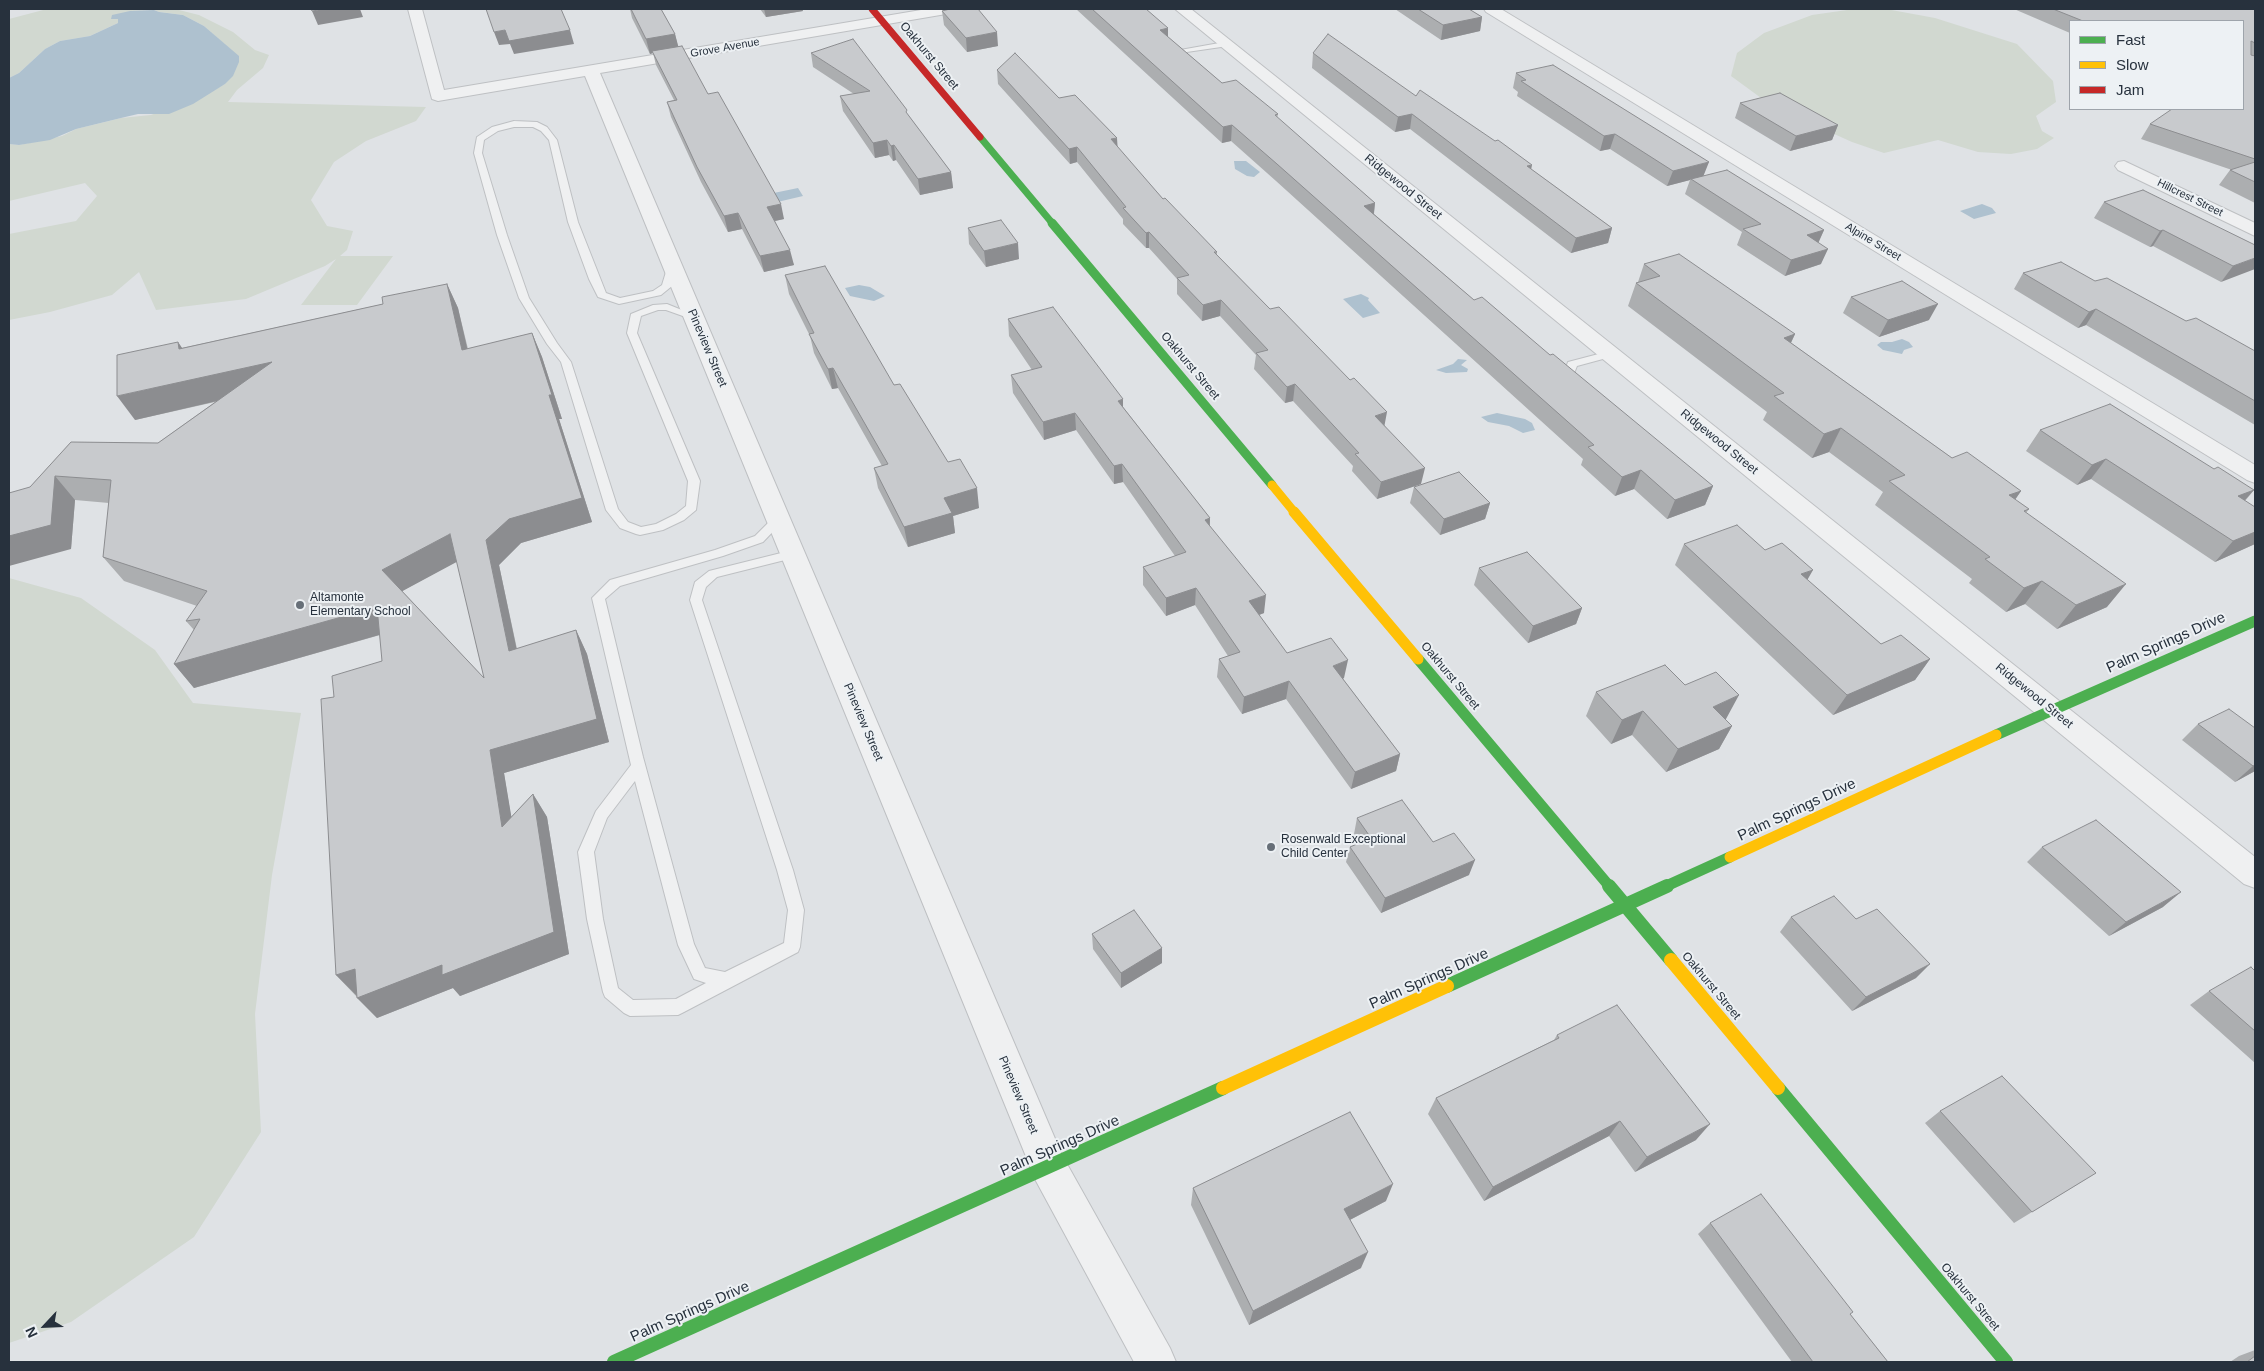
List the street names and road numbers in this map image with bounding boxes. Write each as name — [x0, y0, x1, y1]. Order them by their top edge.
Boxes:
street label: Oakhurst Street — [896, 19, 962, 93]
street label: Grove Avenue — [689, 35, 761, 61]
street label: Ridgewood Street — [1361, 151, 1445, 223]
street label: Hillcrest Street — [2155, 176, 2225, 220]
street label: Alpine Street — [1843, 220, 1903, 264]
street label: Pineview Street — [684, 307, 730, 389]
street label: Oakhurst Street — [1157, 329, 1223, 403]
street label: Ridgewood Street — [1677, 406, 1761, 478]
street label: Palm Springs Drive — [2104, 609, 2228, 677]
street label: Oakhurst Street — [1417, 639, 1483, 713]
street label: Ridgewood Street — [1992, 660, 2076, 732]
street label: Pineview Street — [840, 681, 886, 763]
street label: Palm Springs Drive — [1735, 775, 1859, 845]
street label: Palm Springs Drive — [1367, 945, 1491, 1013]
street label: Oakhurst Street — [1678, 949, 1744, 1023]
street label: Pineview Street — [995, 1054, 1041, 1136]
street label: Palm Springs Drive — [998, 1112, 1122, 1180]
street label: Oakhurst Street — [1937, 1260, 2003, 1334]
street label: Palm Springs Drive — [628, 1278, 752, 1346]

